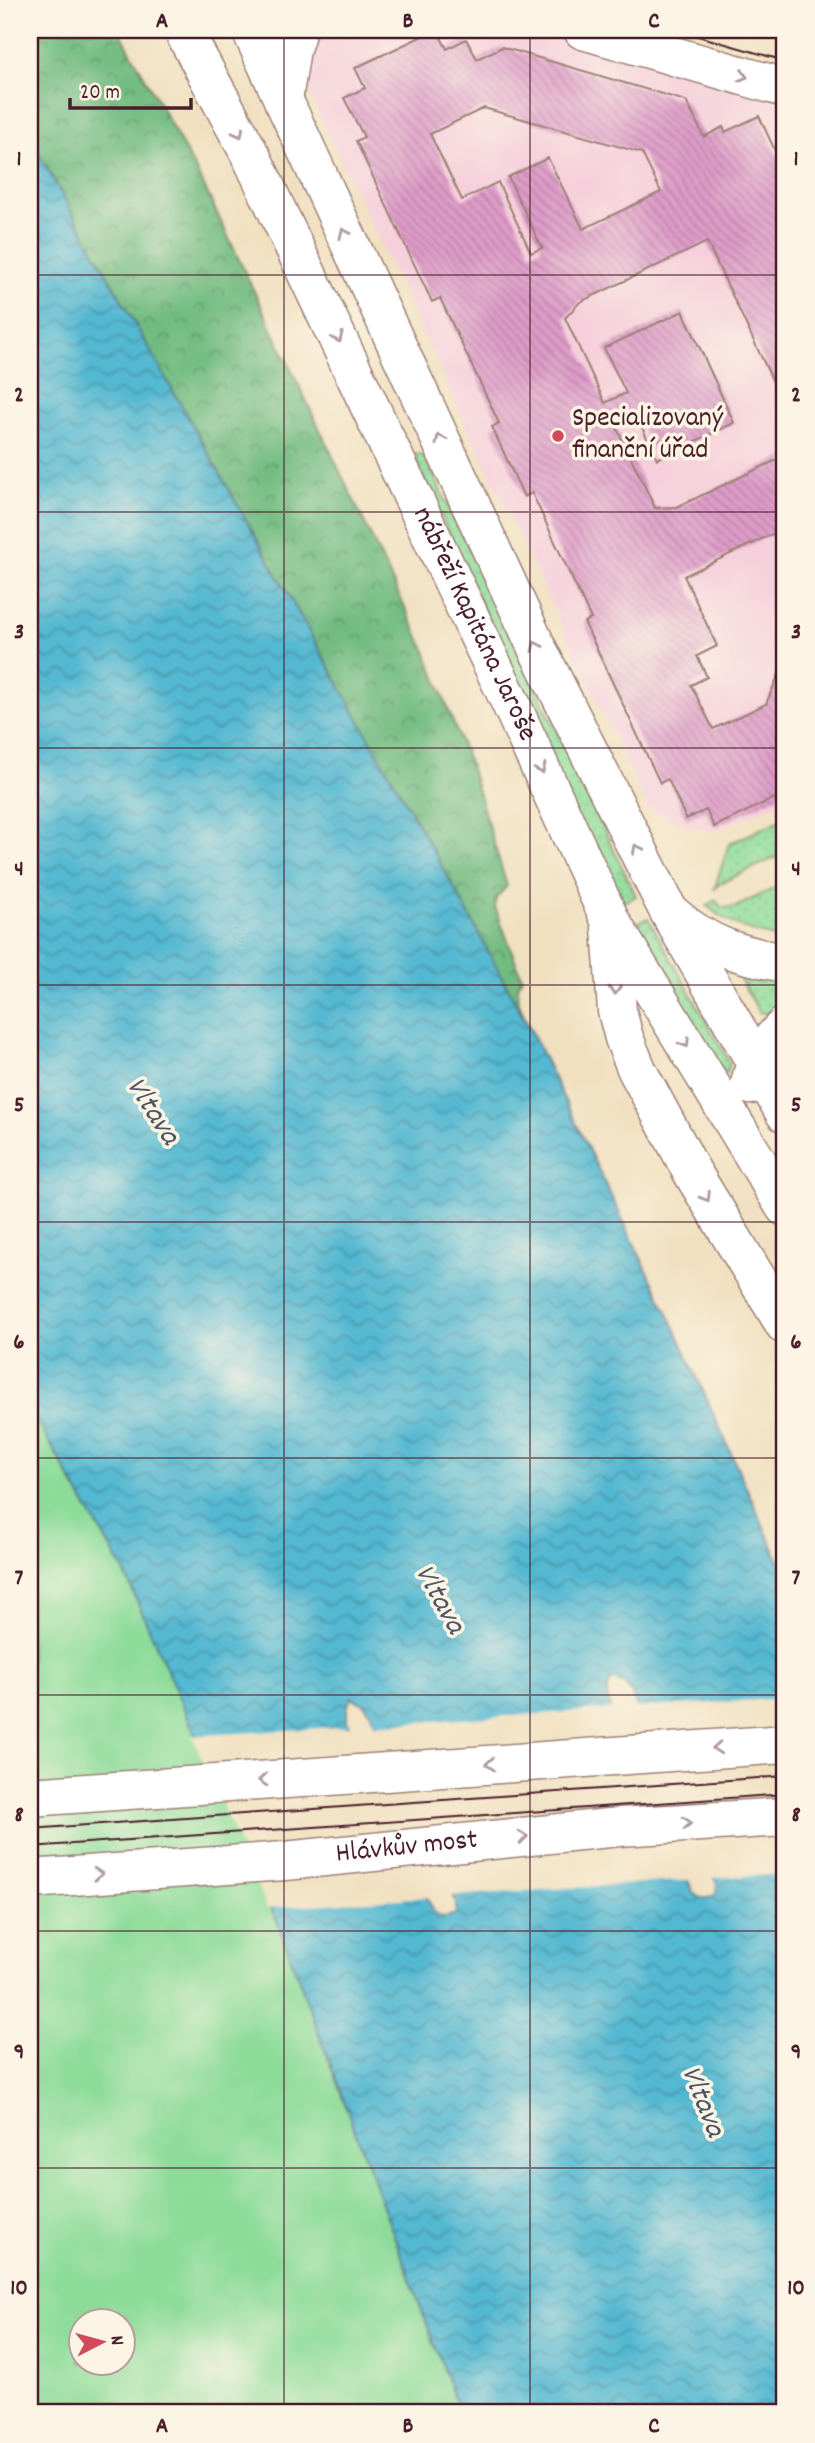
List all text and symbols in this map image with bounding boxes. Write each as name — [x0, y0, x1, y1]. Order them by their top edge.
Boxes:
text: A — [156, 6, 168, 39]
text: B — [403, 6, 414, 39]
text: C — [648, 6, 660, 39]
scale bar — [70, 66, 191, 110]
one-way arrow — [736, 68, 748, 82]
text: 20 m — [80, 79, 120, 109]
one-way arrow — [231, 126, 244, 138]
text: 1 — [16, 144, 22, 177]
text: 1 — [793, 144, 799, 177]
one-way arrow — [339, 228, 353, 240]
one-way arrow — [330, 331, 344, 343]
text: 2 — [14, 380, 24, 413]
text: 2 — [791, 380, 801, 413]
place label: Specializovaný finanční úřad — [572, 400, 724, 472]
marker: Specializovaný finanční úřad — [550, 428, 566, 444]
one-way arrow — [434, 434, 448, 446]
street label: nábřeží Kapitána Jaroše — [401, 501, 546, 748]
text: 3 — [14, 617, 24, 650]
text: 3 — [791, 617, 801, 650]
one-way arrow — [530, 640, 544, 653]
one-way arrow — [533, 762, 547, 774]
one-way arrow — [631, 844, 645, 856]
text: 4 — [14, 854, 24, 887]
text: 4 — [791, 854, 801, 887]
one-way arrow — [607, 985, 622, 996]
one-way arrow — [677, 1036, 690, 1049]
water label: Vltava — [113, 1070, 190, 1156]
text: 5 — [14, 1090, 24, 1123]
text: 5 — [791, 1090, 801, 1123]
one-way arrow — [698, 1189, 711, 1202]
text: 6 — [13, 1327, 25, 1360]
text: 6 — [790, 1327, 802, 1360]
water label: Vltava — [401, 1558, 476, 1644]
text: 7 — [15, 1563, 24, 1596]
text: 7 — [792, 1563, 801, 1596]
one-way arrow — [711, 1741, 722, 1756]
one-way arrow — [484, 1757, 495, 1772]
one-way arrow — [258, 1772, 269, 1787]
text: 8 — [14, 1800, 24, 1833]
text: 8 — [791, 1800, 801, 1833]
one-way arrow — [682, 1815, 693, 1830]
street label: Hlávkův most — [334, 1822, 480, 1876]
one-way arrow — [517, 1829, 529, 1844]
one-way arrow — [93, 1867, 104, 1882]
text: 9 — [14, 2037, 24, 2070]
text: 9 — [791, 2037, 801, 2070]
water label: Vltava — [667, 2060, 735, 2146]
text: 10 — [10, 2273, 28, 2306]
text: 10 — [787, 2273, 805, 2306]
north arrow — [66, 2306, 136, 2376]
text: N — [102, 2335, 129, 2347]
text: A — [156, 2411, 168, 2443]
text: B — [403, 2411, 414, 2443]
text: C — [648, 2411, 660, 2443]

